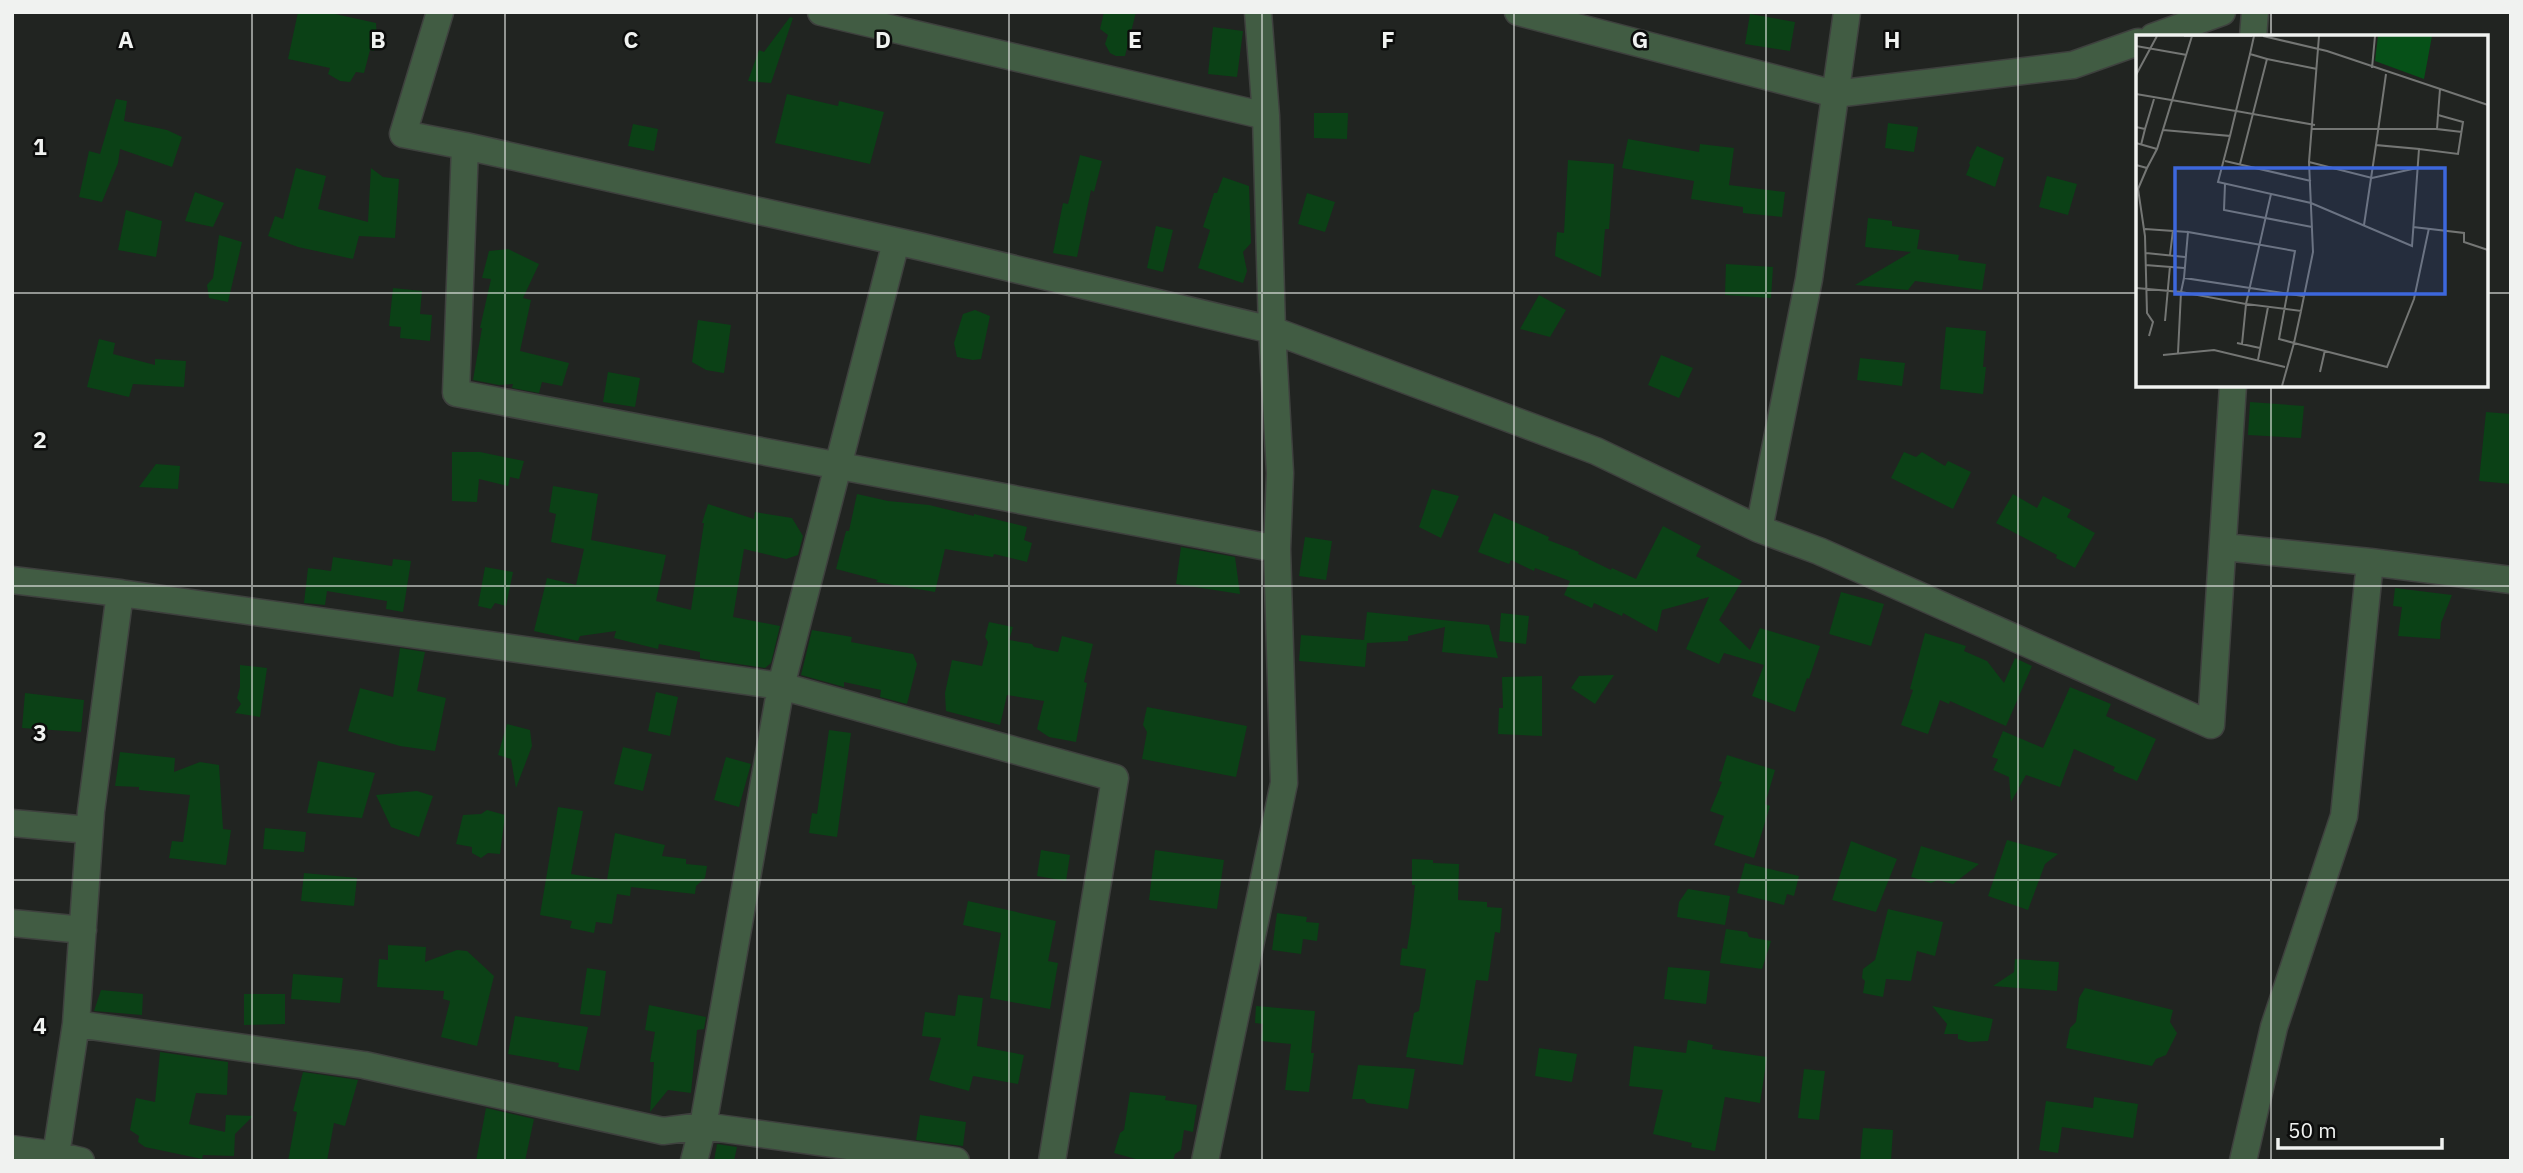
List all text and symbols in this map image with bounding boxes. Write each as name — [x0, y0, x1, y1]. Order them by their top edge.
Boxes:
text: A — [118, 24, 134, 54]
text: B — [370, 24, 386, 54]
text: C — [624, 24, 639, 54]
text: D — [875, 24, 891, 54]
text: E — [1128, 24, 1142, 54]
text: F — [1381, 24, 1395, 54]
text: G — [1632, 24, 1648, 54]
text: H — [1884, 24, 1900, 54]
inset map — [2136, 35, 2488, 387]
text: 1 — [33, 131, 47, 161]
text: 2 — [33, 424, 47, 454]
text: 3 — [33, 717, 47, 747]
text: 4 — [33, 1010, 47, 1040]
scale bar — [2278, 1106, 2442, 1150]
text: 50 m — [2288, 1116, 2337, 1144]

